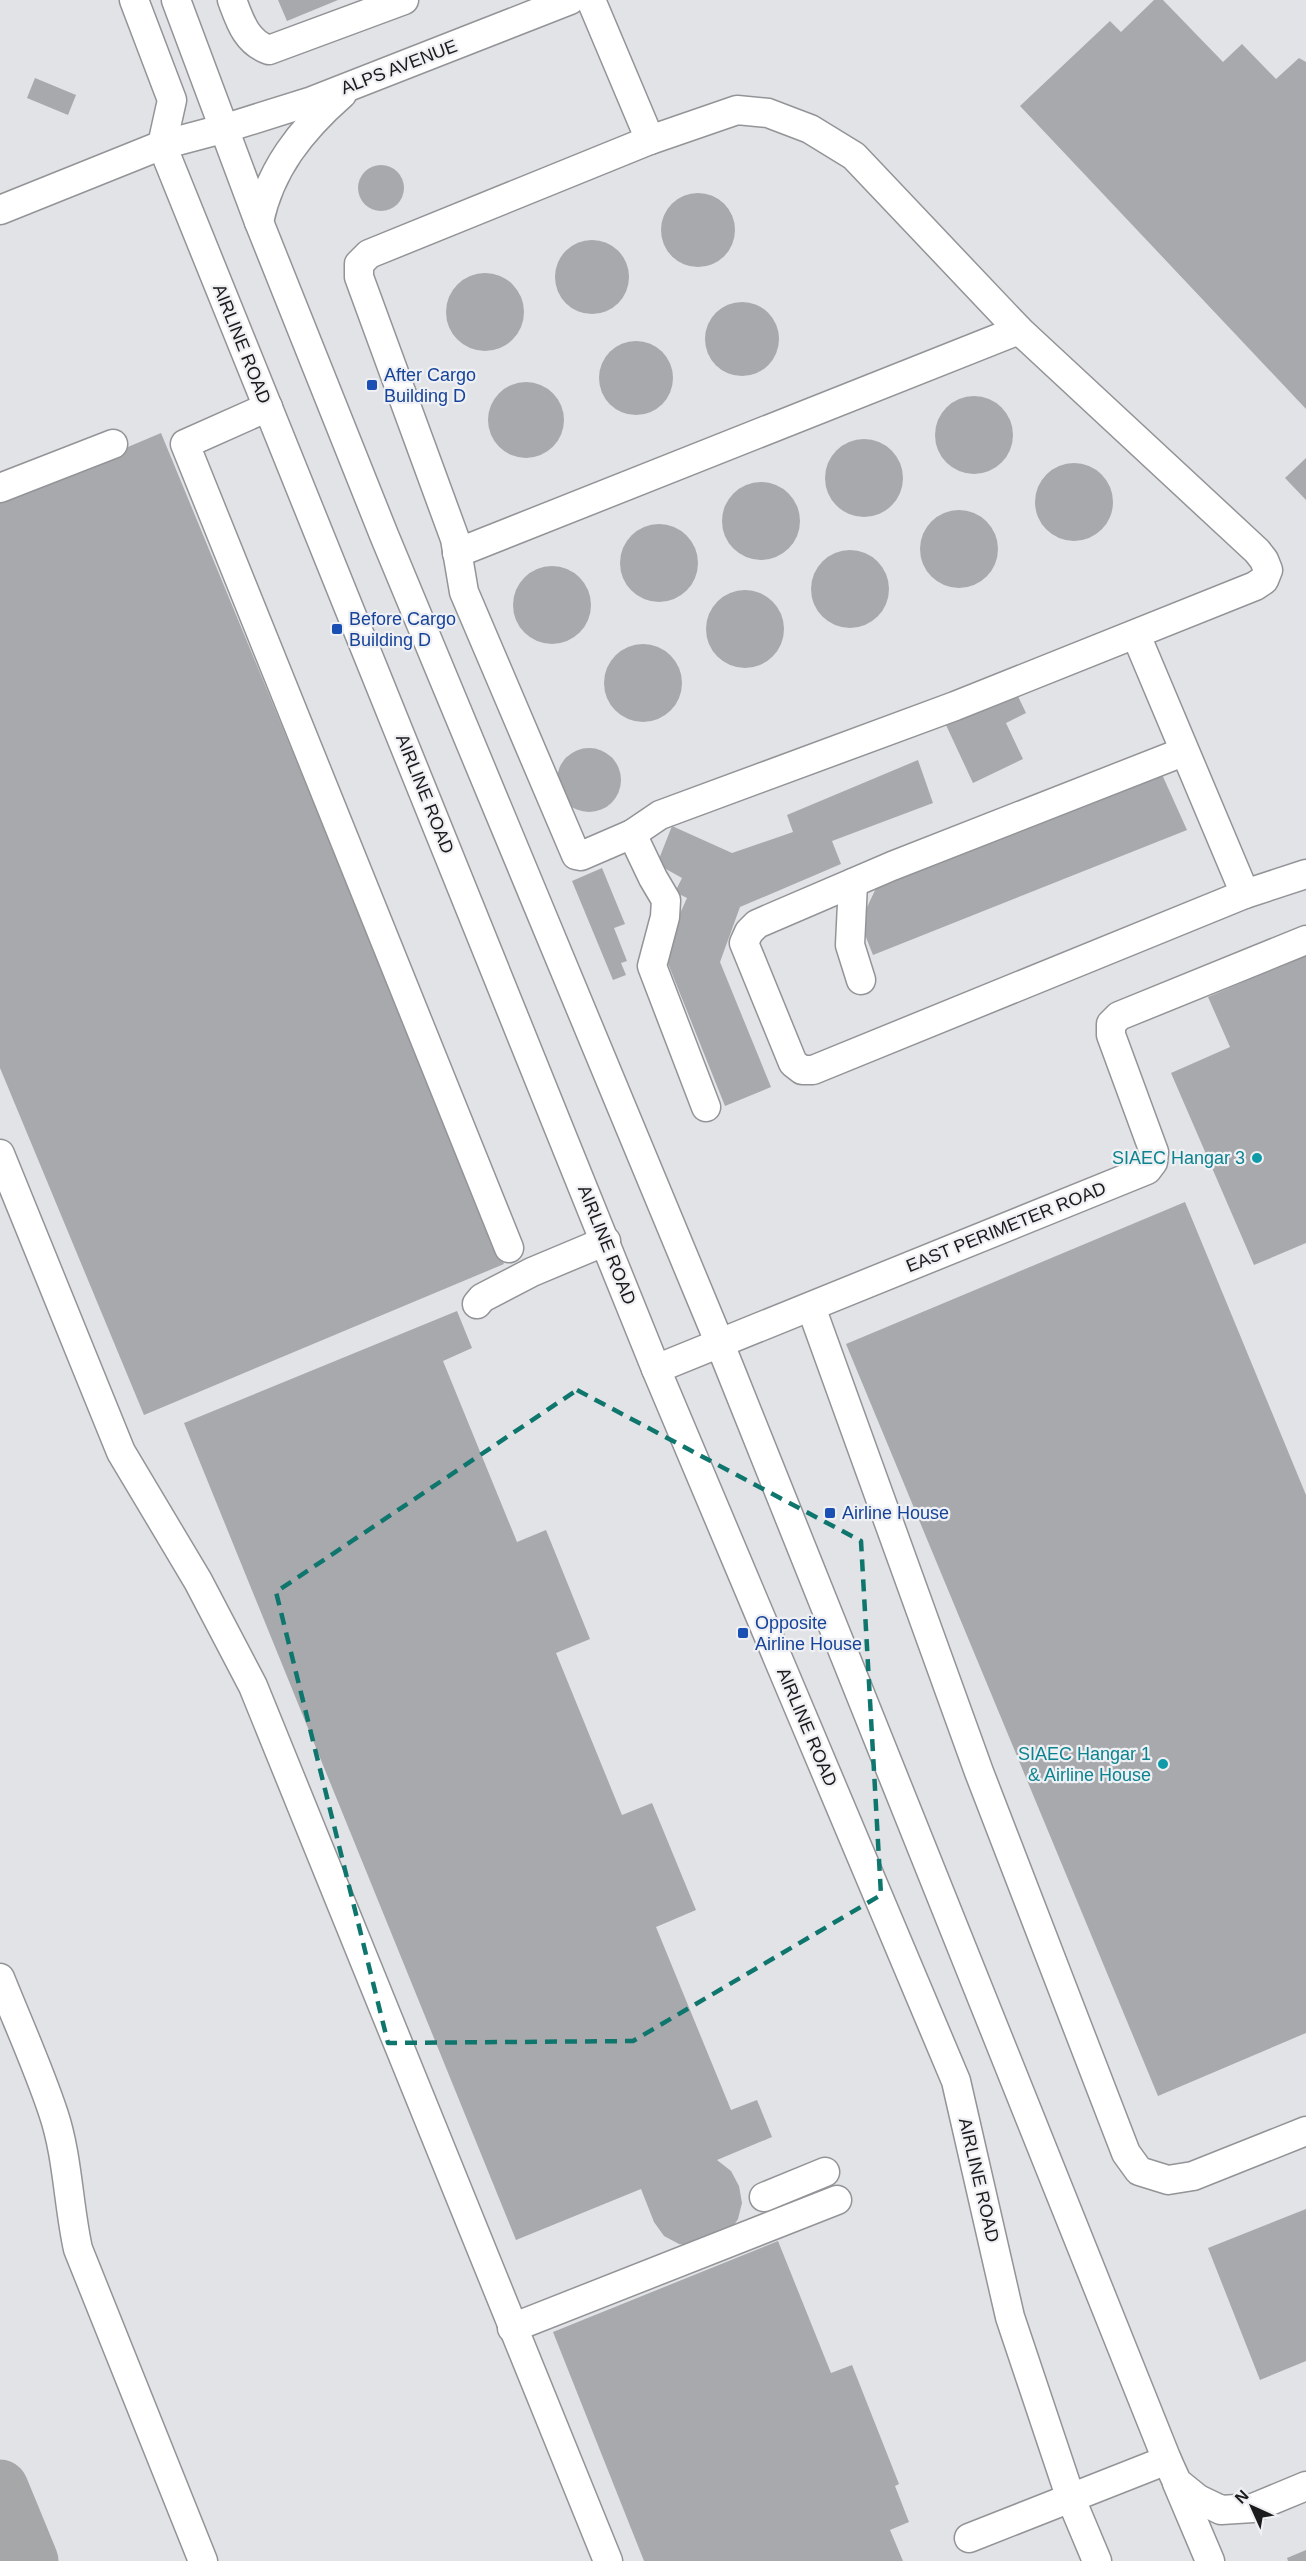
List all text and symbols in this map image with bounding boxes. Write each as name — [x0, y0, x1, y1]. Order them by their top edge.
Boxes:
street label: ALPS AVENUE — [338, 36, 460, 98]
street label: AIRLINE ROAD — [209, 281, 275, 407]
place label: After Cargo Building D — [384, 365, 476, 406]
marker: After Cargo Building D — [365, 378, 379, 392]
place label: Before Cargo Building D — [349, 609, 456, 650]
marker: Before Cargo Building D — [330, 622, 344, 636]
street label: AIRLINE ROAD — [392, 731, 458, 857]
place label: SIAEC Hangar 3 — [1112, 1148, 1245, 1168]
marker: SIAEC Hangar 3 — [1250, 1151, 1264, 1165]
street label: EAST PERIMETER ROAD — [903, 1178, 1109, 1276]
street label: AIRLINE ROAD — [574, 1182, 640, 1308]
place label: Airline House — [842, 1503, 949, 1523]
marker: Airline House — [823, 1506, 837, 1520]
place label: Opposite Airline House — [755, 1613, 862, 1654]
marker: Opposite Airline House — [736, 1626, 750, 1640]
street label: AIRLINE ROAD — [773, 1665, 841, 1789]
place label: SIAEC Hangar 1 & Airline House — [1018, 1744, 1151, 1785]
marker: SIAEC Hangar 1 & Airline House — [1156, 1757, 1170, 1771]
street label: AIRLINE ROAD — [955, 2116, 1003, 2244]
north arrow — [1222, 2477, 1282, 2537]
text: N — [1232, 2487, 1252, 2507]

